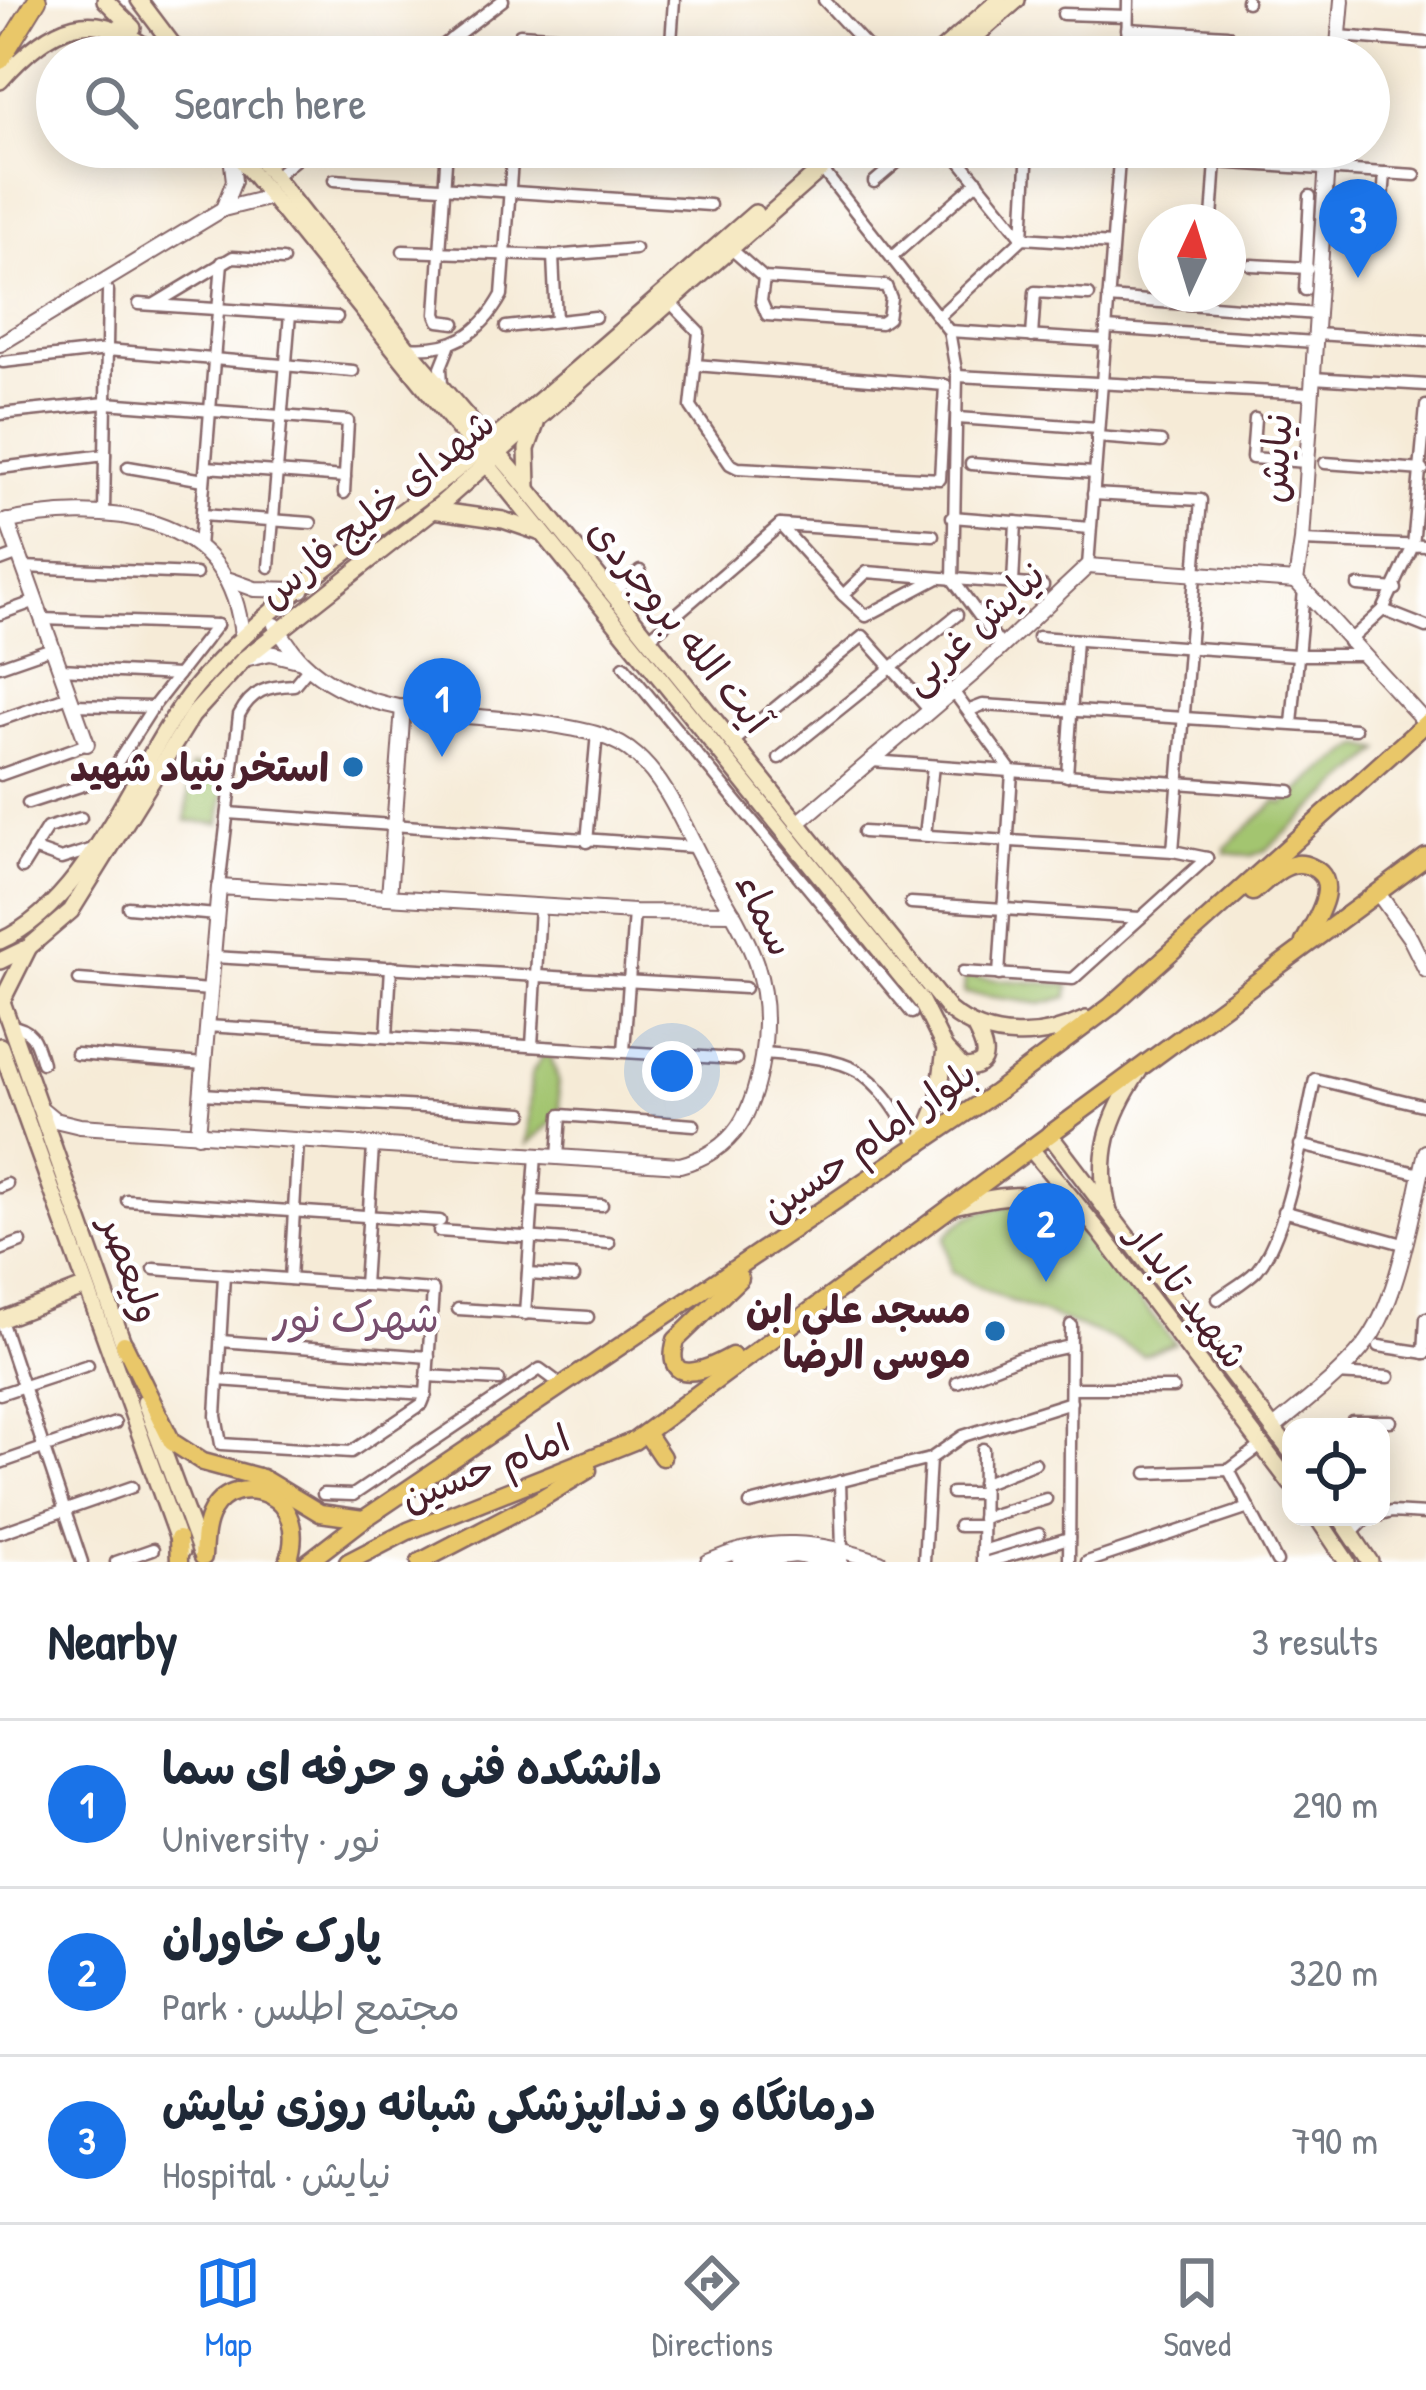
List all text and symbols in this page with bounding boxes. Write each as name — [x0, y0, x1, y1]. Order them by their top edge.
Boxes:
search box — [36, 36, 1390, 168]
icon: search — [78, 69, 144, 135]
text: Search here — [174, 72, 366, 133]
pin: 3 — [1319, 179, 1397, 278]
north arrow — [1138, 204, 1246, 312]
street label: شهدای خلیج فارس — [246, 396, 506, 620]
street label: نیایش — [1245, 411, 1304, 505]
street label: آیت الله بروجردی — [577, 505, 785, 745]
street label: نیایش غربی — [890, 548, 1056, 705]
pin: 1 — [403, 658, 481, 757]
place label: استخر بنیاد شهید — [70, 740, 329, 793]
marker: استخر بنیاد شهید — [340, 754, 366, 780]
street label: سماء — [724, 863, 809, 964]
your location — [642, 1041, 702, 1101]
street label: بلوار امام حسین — [749, 1046, 988, 1237]
pin: 2 — [1007, 1183, 1085, 1282]
street label: ولیعصر — [88, 1205, 176, 1330]
street label: شهید تابدار — [1115, 1208, 1262, 1379]
place label: مسجد علی ابن موسی الرضا — [746, 1282, 971, 1380]
district label: شهرک نور — [272, 1288, 439, 1345]
marker: مسجد علی ابن موسی الرضا — [982, 1318, 1008, 1344]
street label: امام حسین — [393, 1410, 578, 1527]
map controls — [1282, 1418, 1390, 1526]
button: locate — [1282, 1418, 1390, 1526]
text: Nearby — [48, 1606, 178, 1675]
text: 3 results — [1252, 1614, 1378, 1667]
text: دانشکده فنی و حرفه ای سما — [162, 1737, 662, 1798]
text: 1 — [80, 1777, 94, 1830]
text: 290 m — [1292, 1777, 1378, 1830]
text: University · نور — [162, 1811, 381, 1864]
text: پارک خاوران — [162, 1905, 381, 1966]
text: 2 — [78, 1945, 96, 1998]
text: 320 m — [1289, 1945, 1378, 1998]
text: Park · مجتمع اطلس — [162, 1979, 460, 2032]
text: درمانگاه و دندانپزشکی شبانه روزی نیایش — [162, 2073, 876, 2134]
text: 3 — [78, 2113, 96, 2166]
text: 790 m — [1291, 2113, 1378, 2166]
text: Hospital · نیایش — [162, 2147, 391, 2200]
tab: Map — [195, 2250, 261, 2366]
tab: Directions — [652, 2250, 773, 2366]
tab: Saved — [1163, 2250, 1231, 2366]

